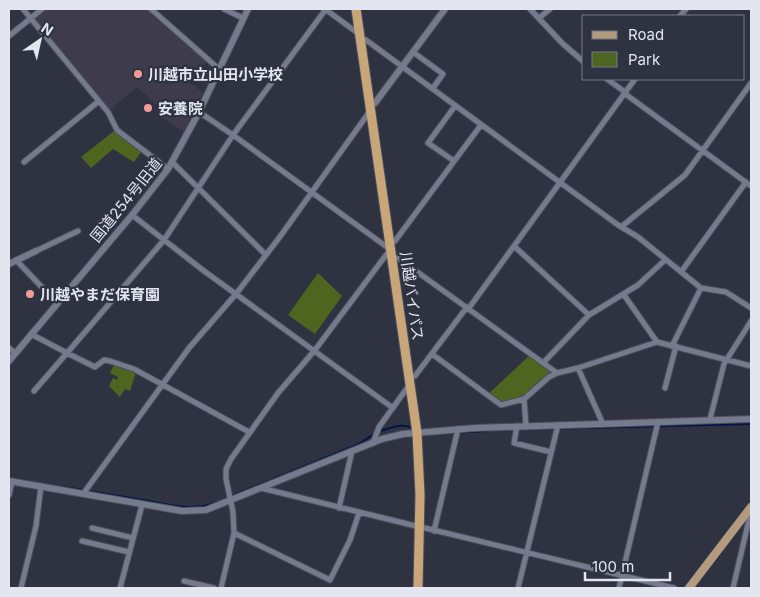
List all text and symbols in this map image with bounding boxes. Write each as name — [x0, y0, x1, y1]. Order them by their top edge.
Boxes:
north arrow — [15, 15, 65, 65]
legend — [582, 15, 745, 80]
text: N — [38, 19, 57, 39]
text: Road — [628, 25, 664, 44]
text: Park — [628, 50, 661, 69]
place label: 川越市立山田小学校 — [148, 65, 283, 84]
marker: 川越市立山田小学校 — [132, 68, 144, 80]
place label: 安養院 — [158, 99, 203, 118]
marker: 安養院 — [142, 102, 154, 114]
street label: 国道254号旧道 — [86, 154, 166, 246]
street label: 川越バイパス — [396, 250, 428, 342]
place label: 川越やまだ保育園 — [40, 285, 160, 304]
marker: 川越やまだ保育園 — [24, 288, 36, 300]
scale bar — [585, 550, 670, 582]
text: 100 m — [592, 557, 634, 576]

